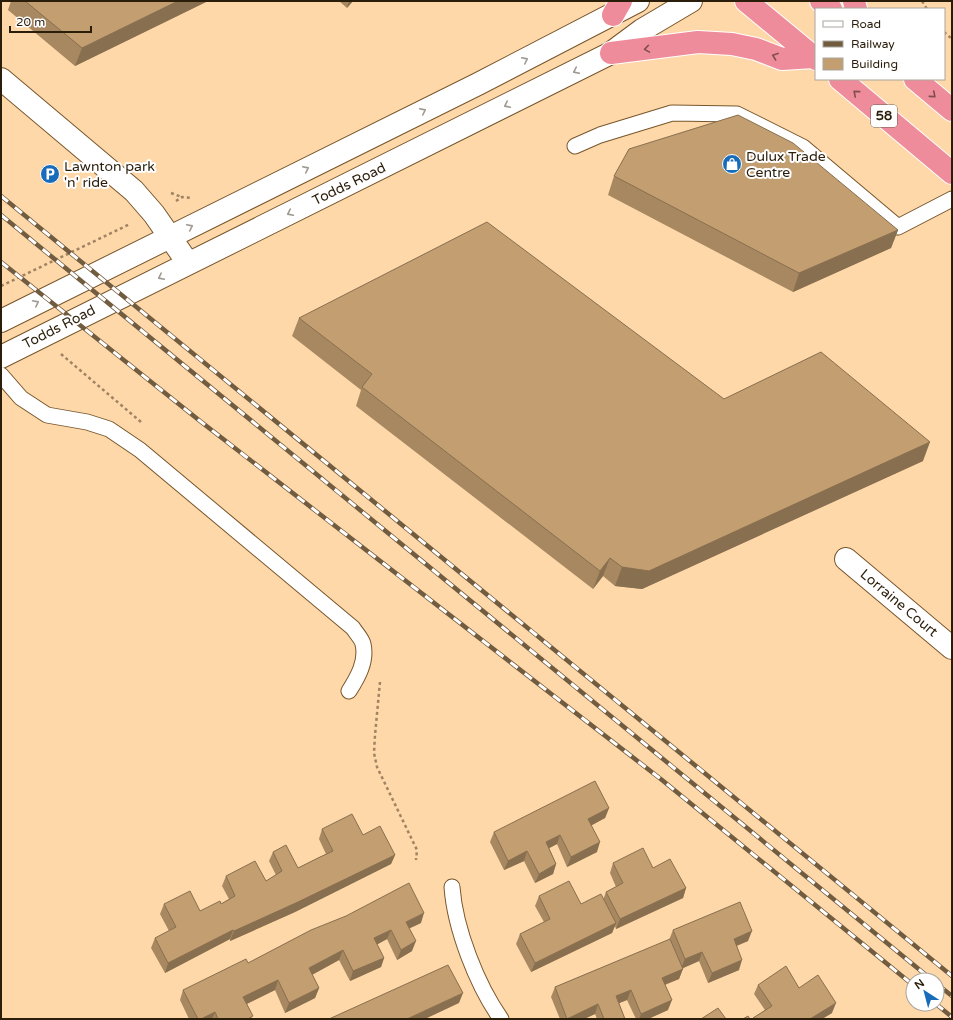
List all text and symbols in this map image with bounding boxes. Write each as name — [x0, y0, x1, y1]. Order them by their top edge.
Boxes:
scale bar — [10, 8, 91, 34]
legend — [815, 8, 945, 80]
text: 20 m — [16, 15, 45, 29]
text: Road — [851, 17, 881, 31]
text: Railway — [851, 37, 895, 51]
one-way arrow — [644, 44, 650, 52]
one-way arrow — [771, 52, 778, 61]
one-way arrow — [521, 57, 529, 64]
text: Building — [851, 57, 898, 71]
one-way arrow — [573, 66, 581, 73]
one-way arrow — [854, 90, 861, 97]
one-way arrow — [929, 90, 936, 97]
one-way arrow — [503, 101, 511, 108]
road number: 58 — [871, 105, 897, 127]
one-way arrow — [418, 108, 426, 116]
place label: Dulux Trade Centre — [746, 148, 826, 181]
shop icon: Dulux Trade Centre — [721, 153, 743, 175]
place label: Lawnton park 'n' ride — [64, 158, 155, 191]
street label: Todds Road — [310, 159, 388, 209]
parking icon: Lawnton park 'n' ride — [39, 163, 61, 185]
one-way arrow — [302, 166, 309, 174]
one-way arrow — [287, 208, 294, 216]
one-way arrow — [185, 224, 193, 231]
one-way arrow — [158, 272, 165, 280]
one-way arrow — [32, 300, 39, 308]
street label: Todds Road — [20, 301, 98, 353]
street label: Lorraine Court — [857, 566, 942, 641]
north arrow — [905, 972, 945, 1012]
text: N — [912, 976, 927, 992]

